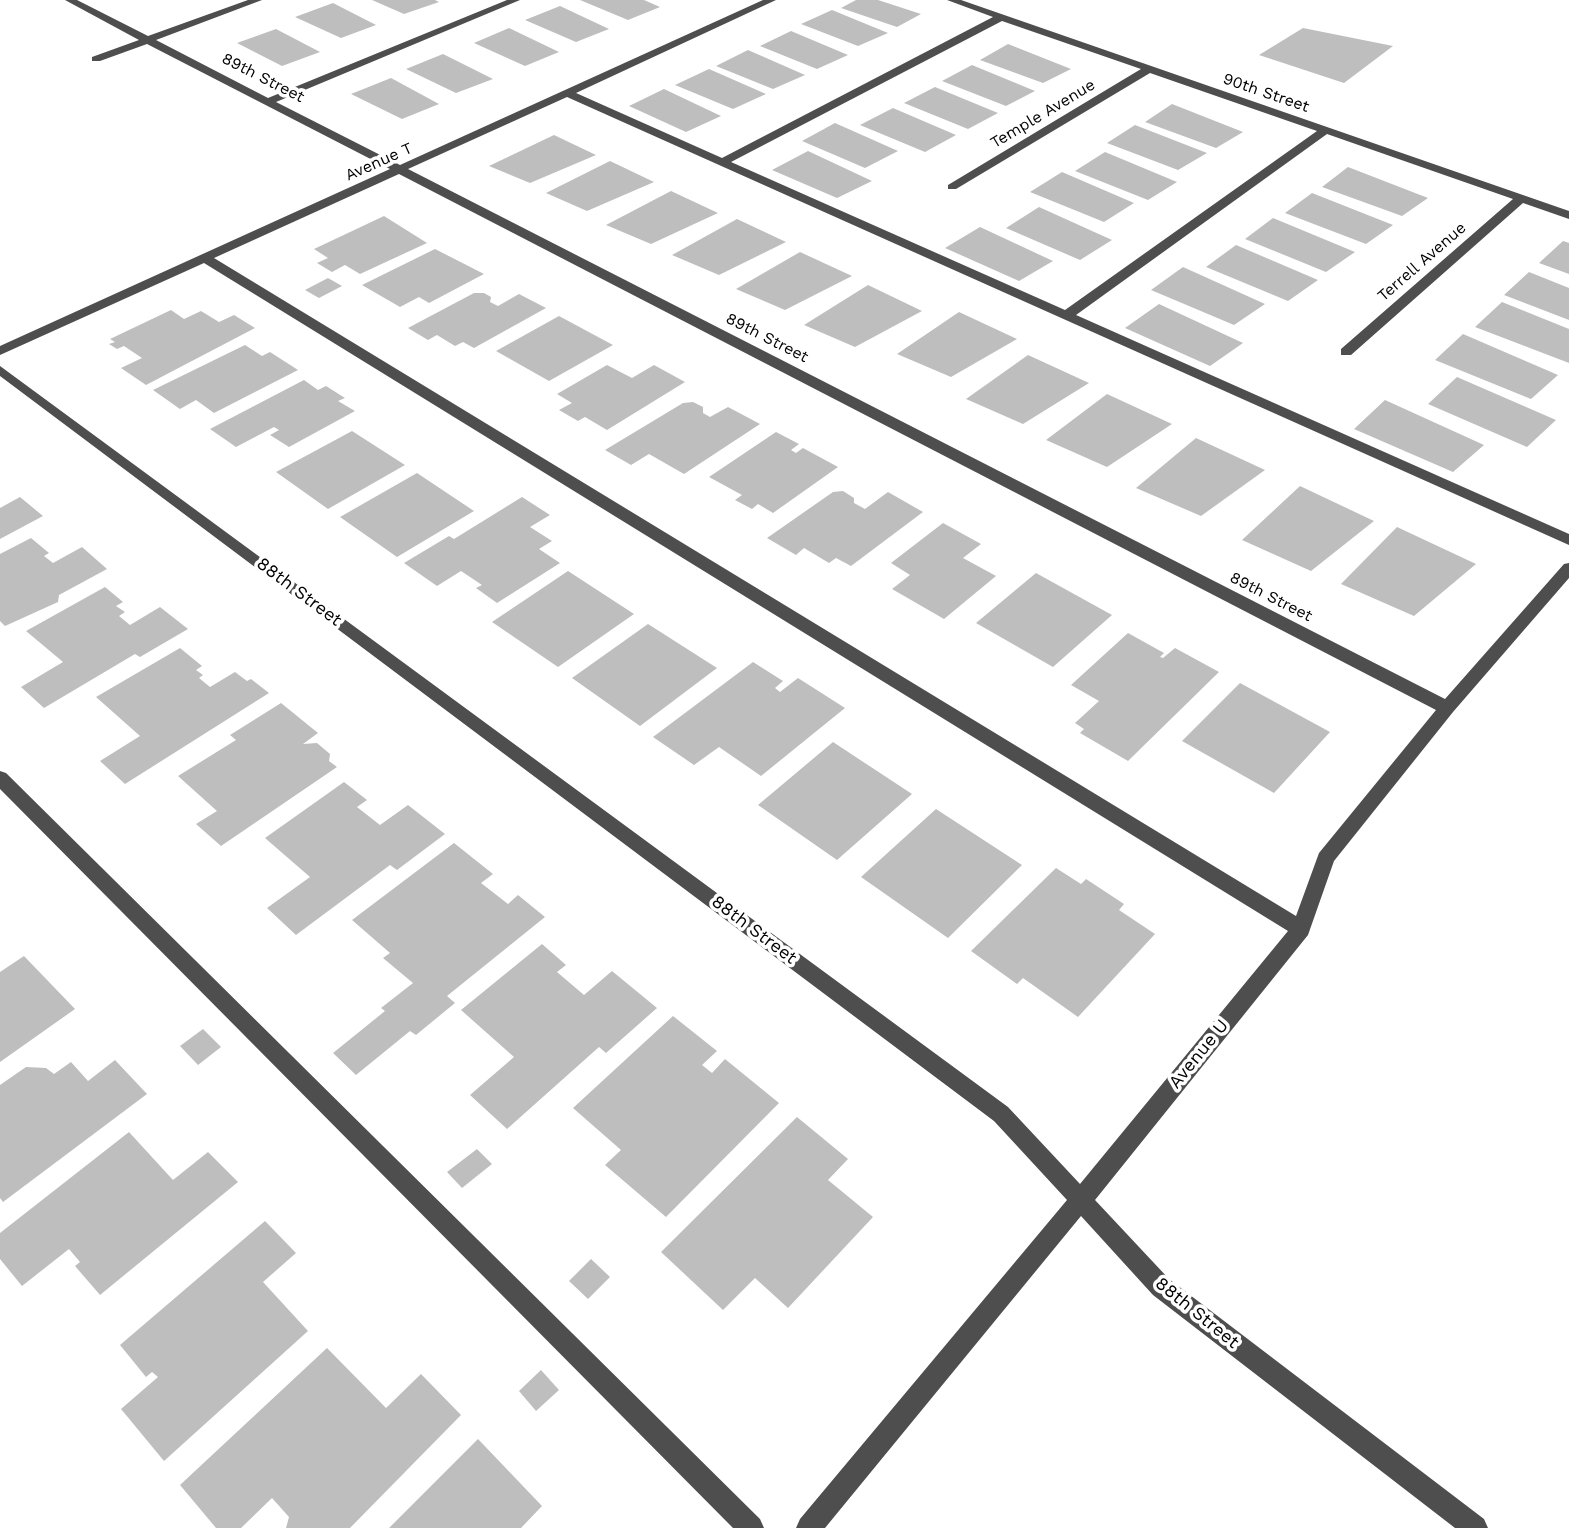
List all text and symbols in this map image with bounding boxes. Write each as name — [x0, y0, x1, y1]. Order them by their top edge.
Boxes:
street label: 89th Street — [219, 49, 307, 107]
street label: 90th Street — [1220, 69, 1312, 117]
street label: Temple Avenue — [987, 75, 1099, 153]
street label: Avenue T — [342, 139, 416, 185]
street label: Terrell Avenue — [1374, 218, 1470, 306]
street label: 89th Street — [723, 309, 811, 367]
street label: 88th Street — [252, 553, 346, 631]
street label: 89th Street — [1227, 568, 1315, 626]
street label: 88th Street — [707, 891, 801, 969]
street label: Avenue U — [1165, 1015, 1233, 1093]
street label: 88th Street — [1151, 1273, 1243, 1353]

